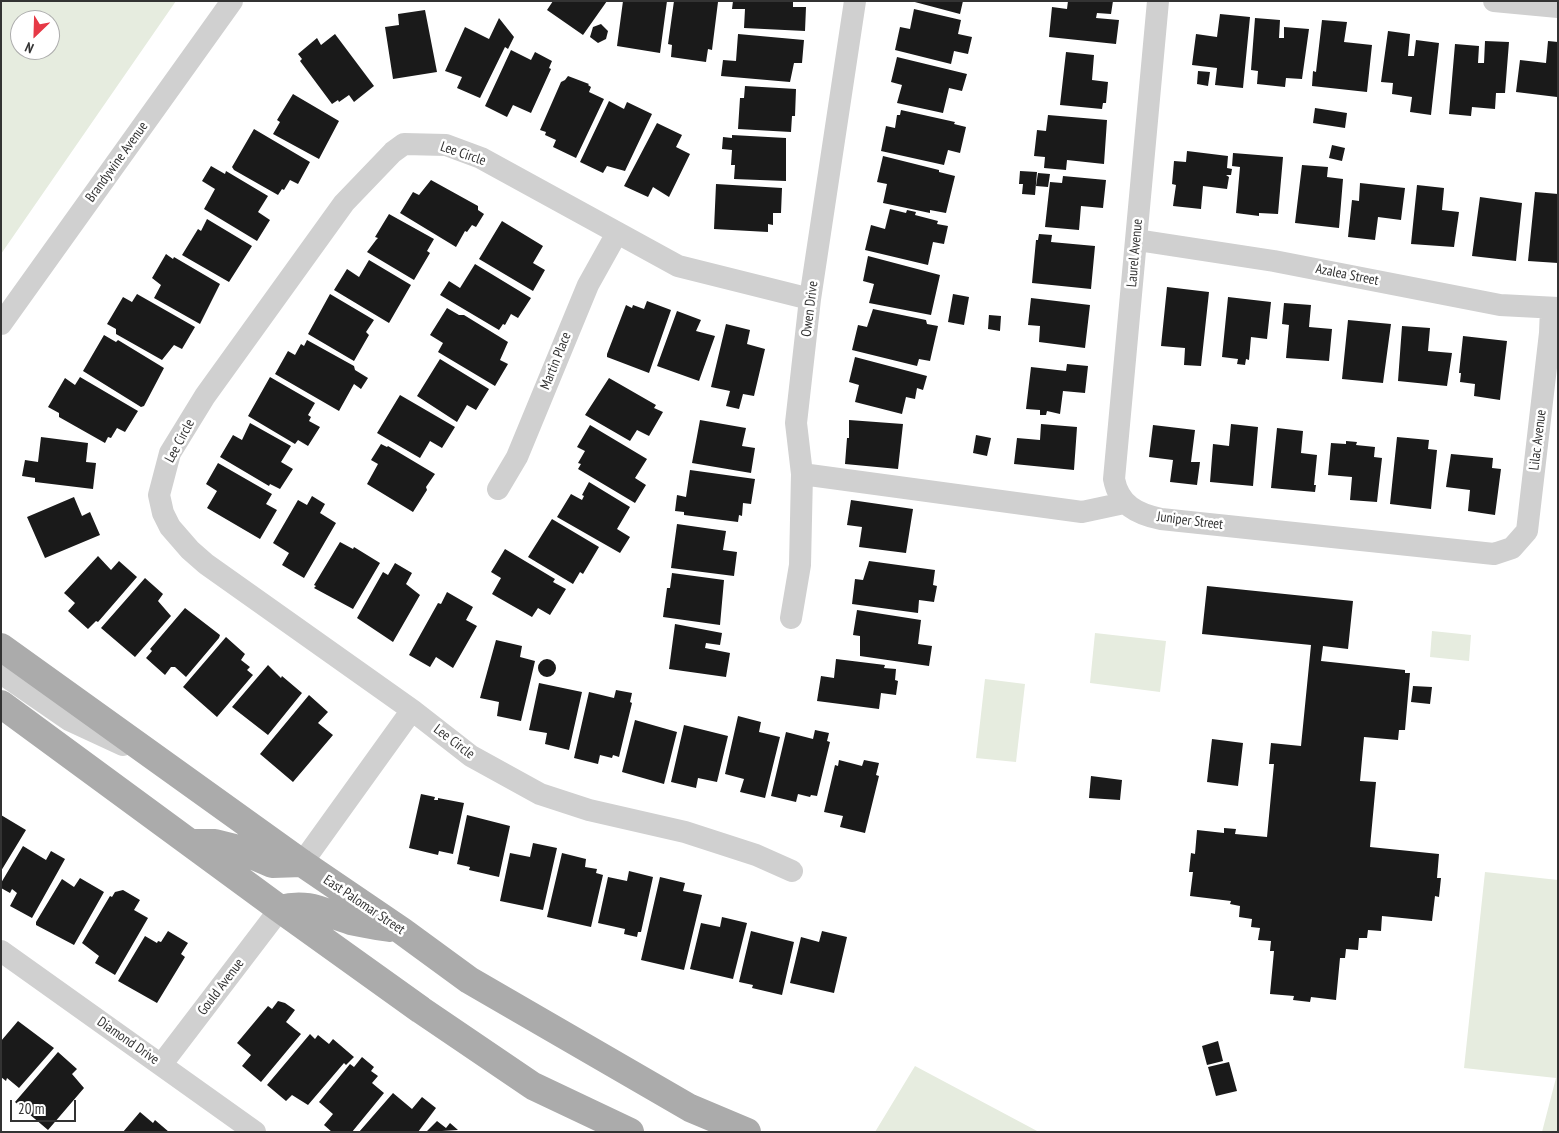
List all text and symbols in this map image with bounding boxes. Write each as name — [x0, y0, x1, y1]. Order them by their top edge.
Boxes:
north arrow — [10, 10, 60, 60]
text: N — [22, 38, 36, 58]
street label: Brandywine Avenue — [82, 119, 152, 205]
street label: Lee Circle — [438, 138, 488, 170]
street label: Laurel Avenue — [1124, 218, 1146, 288]
street label: Azalea Street — [1314, 261, 1380, 289]
street label: Owen Drive — [798, 280, 822, 338]
street label: Martin Place — [537, 330, 575, 392]
street label: Lilac Avenue — [1526, 409, 1550, 471]
street label: Lee Circle — [162, 416, 198, 466]
street label: Juniper Street — [1156, 509, 1224, 533]
street label: Lee Circle — [430, 721, 478, 763]
street label: East Palomar Street — [320, 872, 408, 938]
street label: Gould Avenue — [194, 955, 248, 1019]
street label: Diamond Drive — [94, 1014, 162, 1068]
scale bar — [12, 1090, 79, 1122]
text: 20 m — [18, 1099, 44, 1118]

